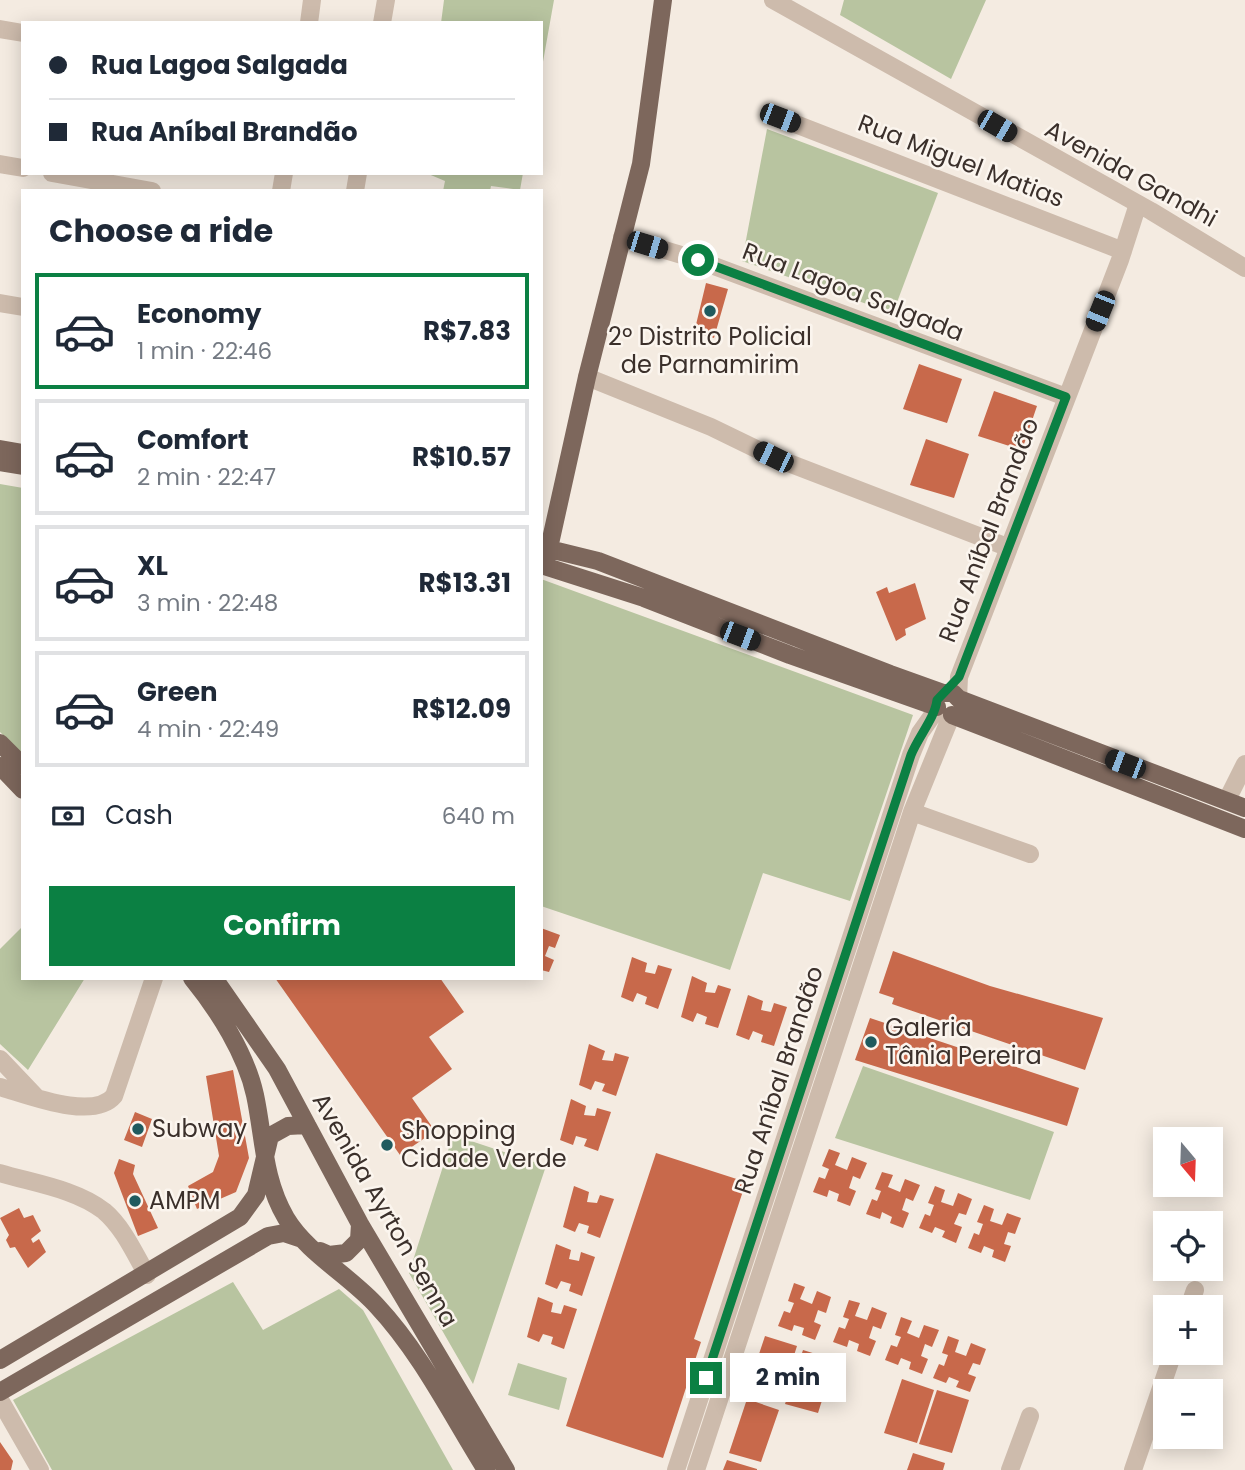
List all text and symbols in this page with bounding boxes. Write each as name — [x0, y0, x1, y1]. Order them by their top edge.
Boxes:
text: Rua Lagoa Salgada — [91, 47, 348, 83]
car — [757, 101, 804, 135]
street label: Rua Miguel Matias — [853, 106, 1069, 215]
car — [974, 106, 1021, 146]
street label: Avenida Gandhi — [1039, 112, 1223, 235]
text: Rua Aníbal Brandão — [91, 114, 357, 150]
text: Choose a ride — [49, 208, 273, 253]
car — [624, 229, 671, 261]
street label: Rua Lagoa Salgada — [738, 234, 969, 349]
route start — [682, 244, 714, 276]
car — [1083, 288, 1118, 334]
text: Economy — [137, 296, 261, 332]
icon: car — [53, 300, 116, 363]
marker: 2º Distrito Policial de Parnamirim — [702, 303, 718, 319]
text: R$7.83 — [423, 313, 511, 349]
place label: 2º Distrito Policial de Parnamirim — [608, 320, 812, 381]
text: 1 min · 22:46 — [137, 335, 272, 367]
street label: Rua Aníbal Brandão — [931, 413, 1047, 647]
text: Comfort — [137, 422, 249, 458]
icon: car — [53, 426, 116, 489]
car — [750, 438, 797, 476]
text: R$10.57 — [412, 439, 511, 475]
text: 2 min · 22:47 — [137, 461, 276, 493]
text: XL — [137, 548, 168, 584]
icon: car — [53, 552, 116, 615]
text: R$13.31 — [419, 565, 511, 601]
text: 3 min · 22:48 — [137, 587, 278, 619]
car — [717, 619, 764, 653]
text: Green — [137, 674, 218, 710]
icon: car — [53, 678, 116, 741]
text: R$12.09 — [412, 691, 511, 727]
text: 4 min · 22:49 — [137, 713, 279, 745]
car — [1102, 747, 1149, 781]
icon: cash — [49, 797, 87, 835]
text: Cash — [105, 797, 173, 833]
text: 640 m — [442, 800, 515, 832]
button: Confirm — [49, 886, 515, 966]
street label: Rua Aníbal Brandão — [726, 962, 831, 1198]
place label: Galeria Tânia Pereira — [885, 1011, 1042, 1072]
marker: Galeria Tânia Pereira — [863, 1034, 879, 1050]
street label: Avenida Ayrton Senna — [305, 1087, 466, 1333]
place label: Subway — [152, 1112, 248, 1145]
place label: Shopping Cidade Verde — [401, 1114, 567, 1175]
marker: Subway — [130, 1121, 146, 1137]
north arrow — [1153, 1127, 1223, 1197]
map controls — [1153, 1127, 1223, 1449]
marker: Shopping Cidade Verde — [379, 1137, 395, 1153]
place label: AMPM — [149, 1184, 220, 1217]
marker: AMPM — [127, 1193, 143, 1209]
button: locate — [1153, 1211, 1223, 1281]
button: + — [1153, 1295, 1223, 1365]
callout: 2 min — [730, 1354, 846, 1402]
text: 2 min — [756, 1361, 820, 1393]
route end — [690, 1362, 722, 1394]
button: − — [1153, 1379, 1223, 1449]

